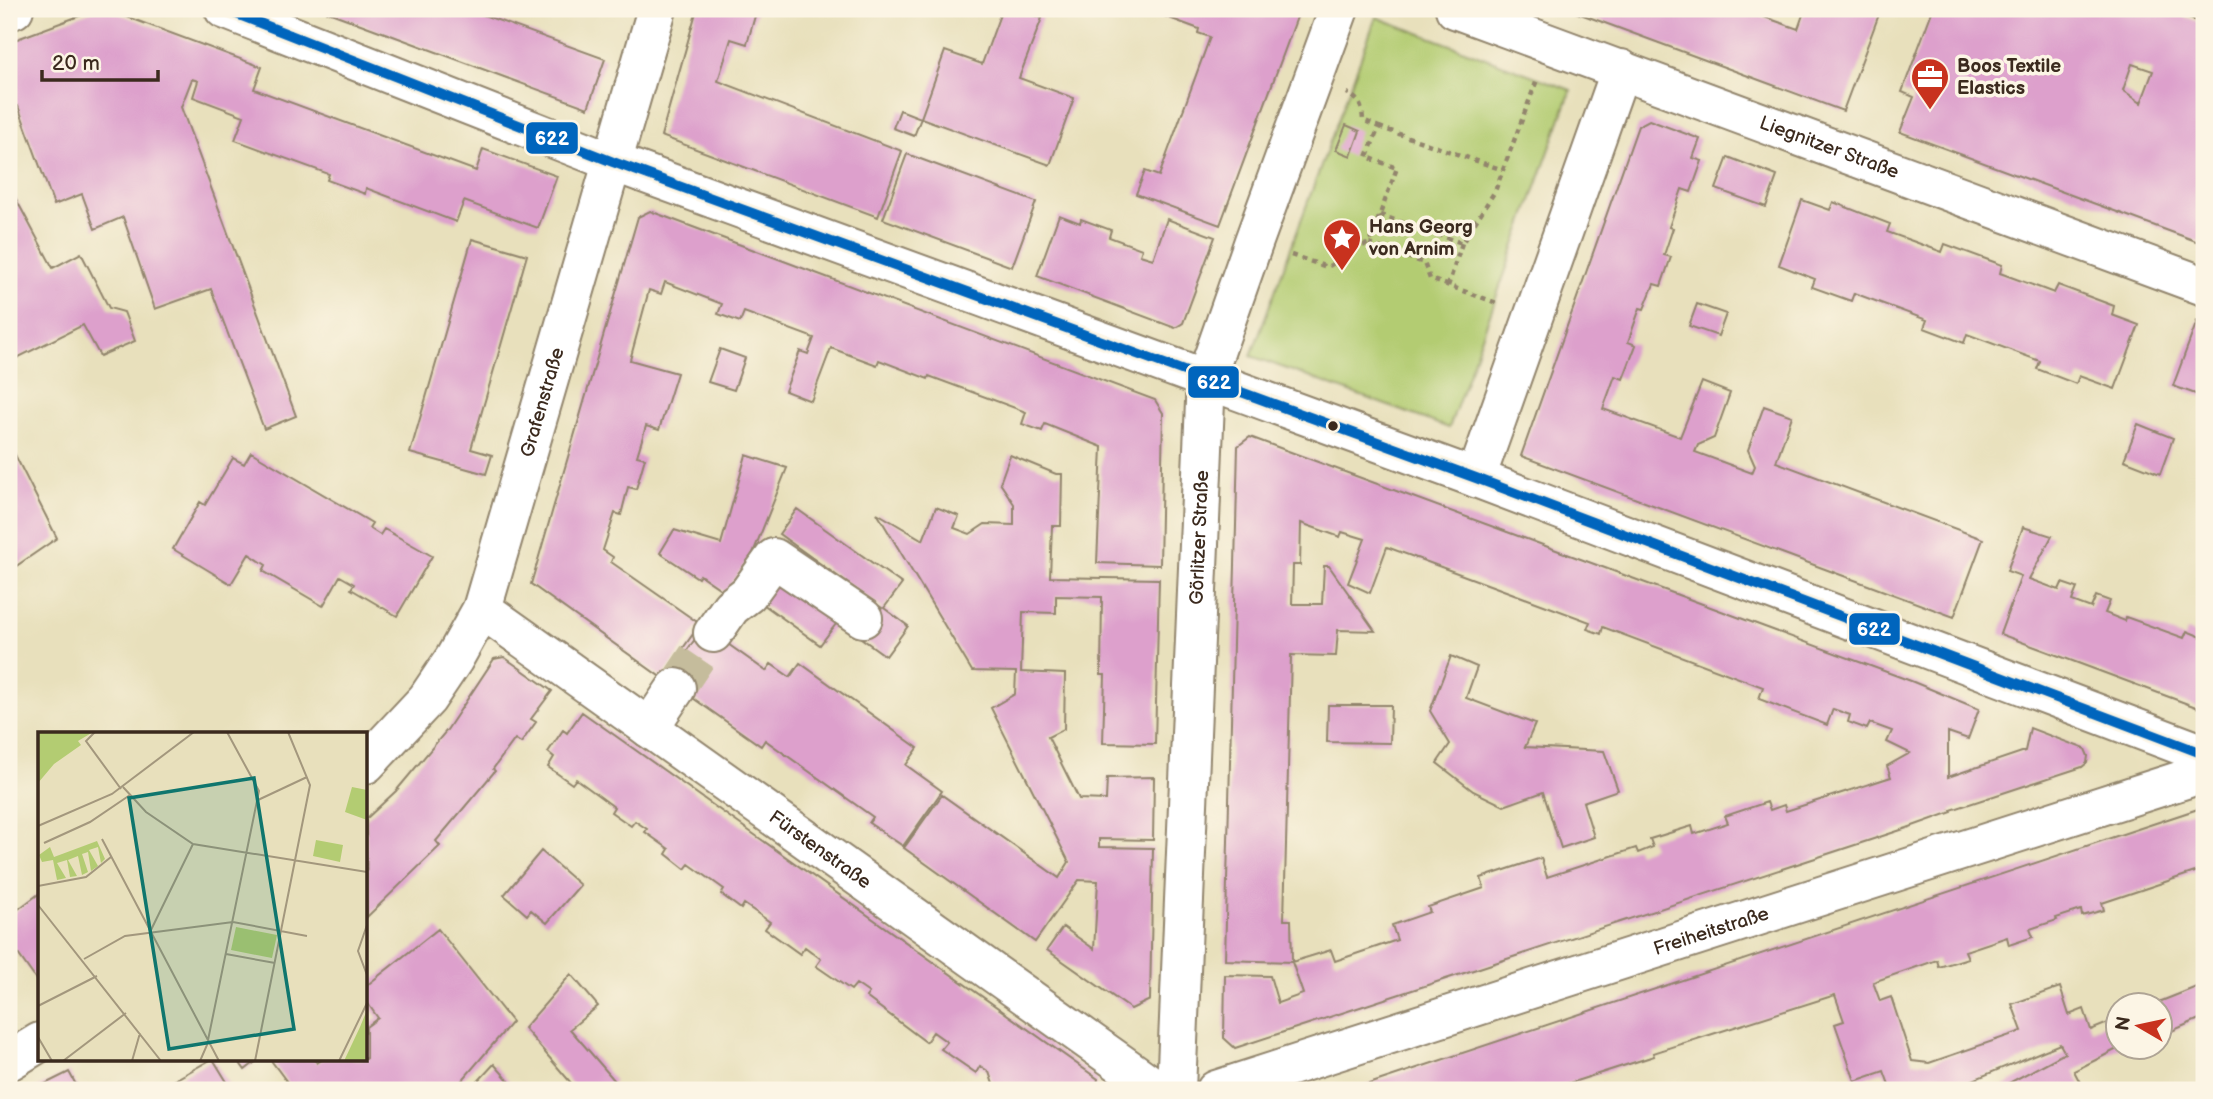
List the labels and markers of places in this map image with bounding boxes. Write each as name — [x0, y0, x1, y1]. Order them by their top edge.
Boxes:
place label: Boos Textile Elastics — [1957, 55, 2061, 100]
office icon: Boos Textile Elastics — [1909, 56, 1951, 111]
place label: Hans Georg von Arnim — [1368, 216, 1473, 261]
place icon: Hans Georg von Arnim — [1321, 217, 1363, 272]
unlabelled marker — [1326, 419, 1340, 433]

